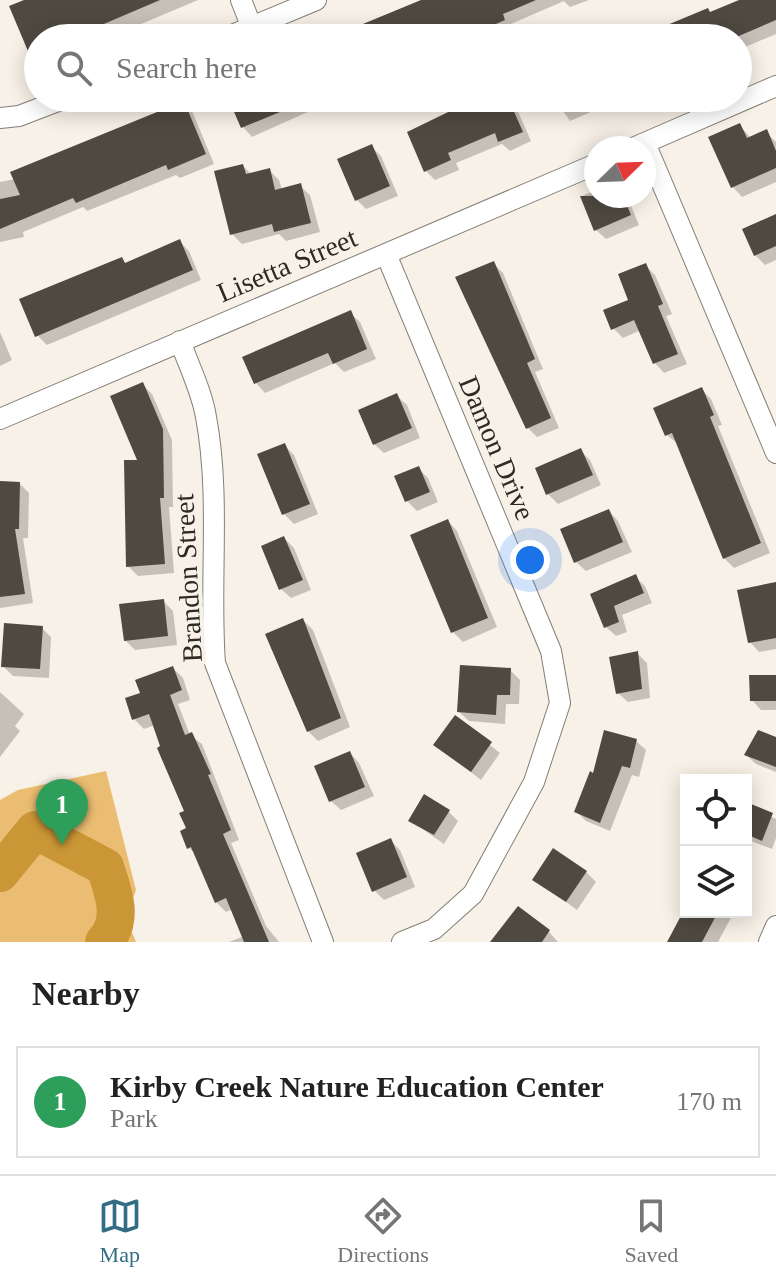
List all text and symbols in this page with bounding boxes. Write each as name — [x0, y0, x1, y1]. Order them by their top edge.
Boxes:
search box — [24, 24, 752, 112]
icon: search — [52, 46, 96, 90]
text: Search here — [116, 51, 257, 84]
north arrow — [584, 136, 656, 208]
street label: Lisetta Street — [213, 222, 362, 308]
street label: Damon Drive — [453, 371, 541, 525]
street label: Brandon Street — [168, 493, 208, 663]
your location — [510, 540, 550, 580]
map controls — [680, 774, 752, 918]
button: locate — [680, 774, 752, 846]
pin: 1 — [36, 779, 88, 845]
button: layers — [680, 846, 752, 918]
text: Nearby — [32, 975, 140, 1012]
text: Kirby Creek Nature Education Center — [110, 1070, 604, 1103]
text: 1 — [54, 1087, 67, 1116]
text: 170 m — [676, 1087, 742, 1116]
text: Park — [110, 1104, 158, 1133]
tab: Map — [98, 1194, 142, 1268]
tab: Directions — [337, 1194, 429, 1268]
tab: Saved — [624, 1194, 678, 1268]

